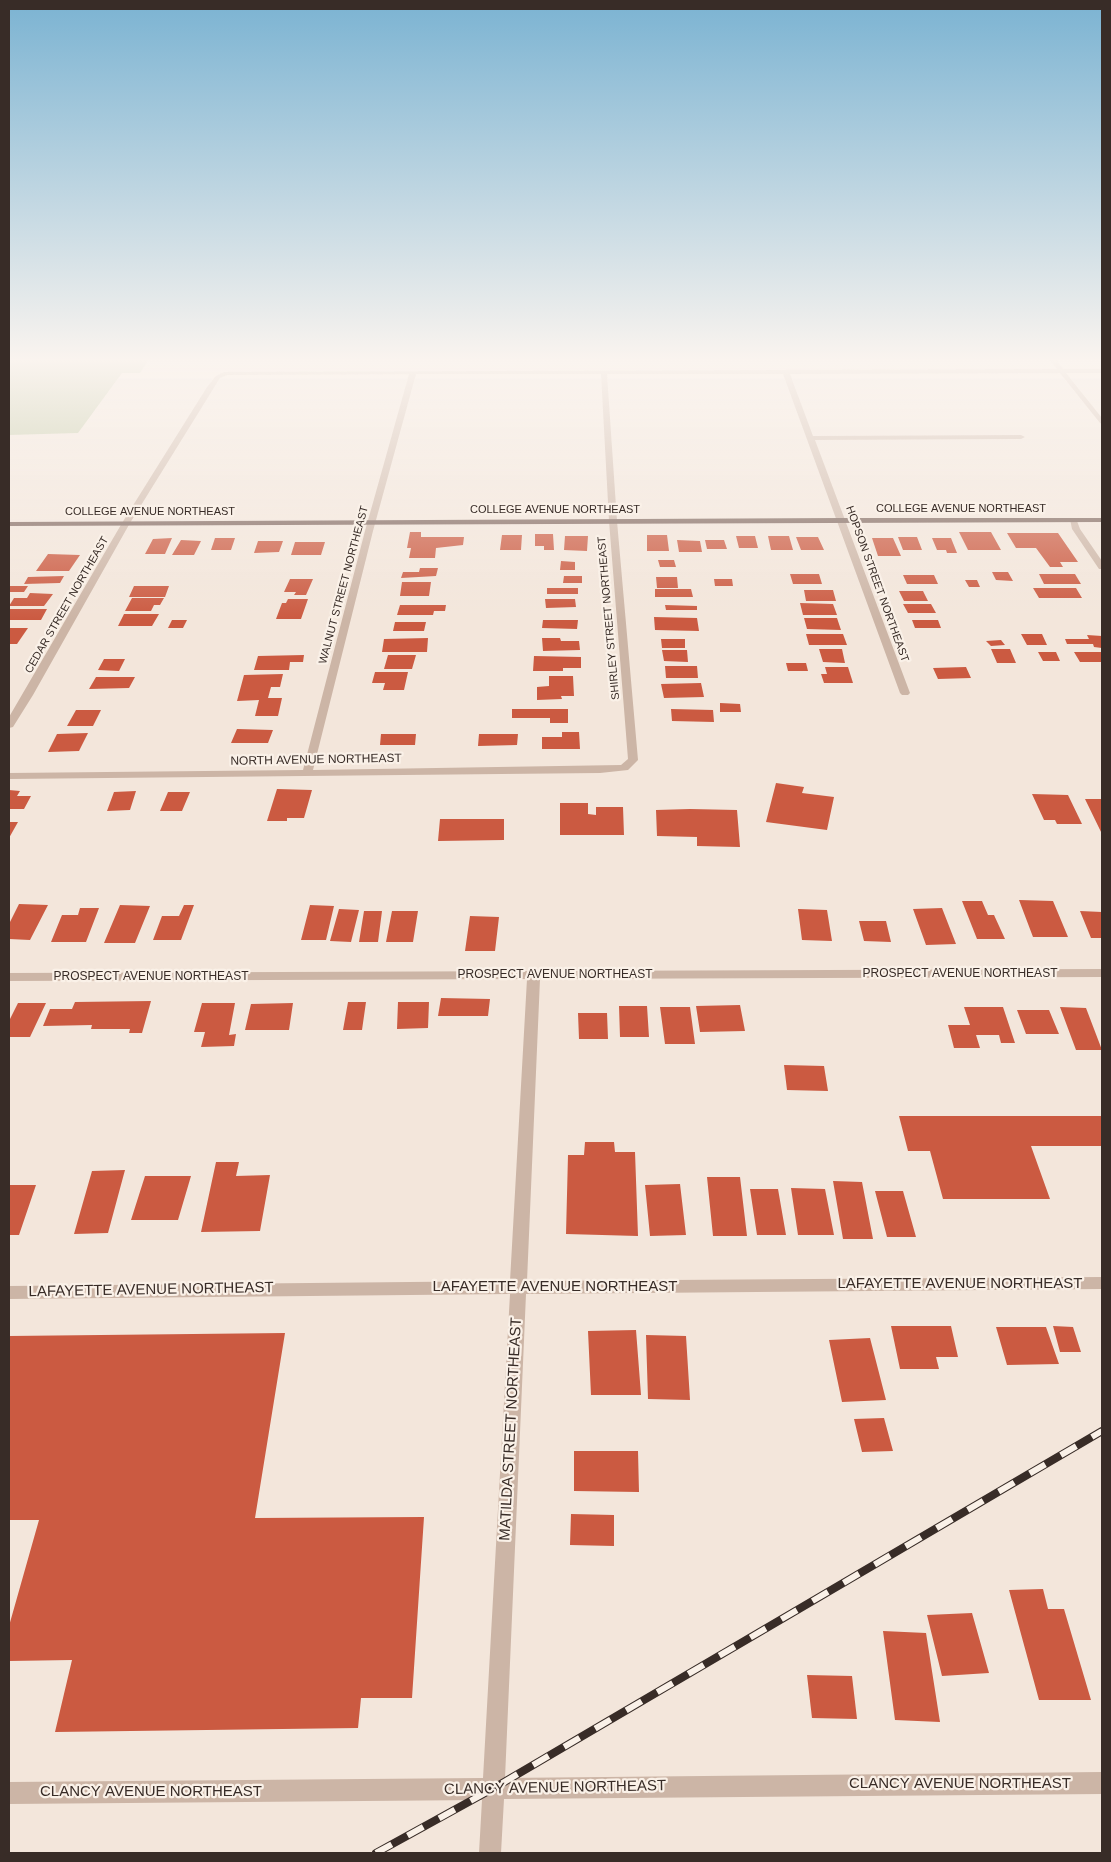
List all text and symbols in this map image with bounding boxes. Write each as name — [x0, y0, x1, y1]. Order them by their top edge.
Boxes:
street label: COLLEGE AVENUE NORTHEAST — [876, 502, 1046, 516]
street label: COLLEGE AVENUE NORTHEAST — [470, 503, 640, 517]
street label: WALNUT STREET NORTHEAST — [317, 504, 371, 666]
street label: HOPSON STREET NORTHEAST — [843, 504, 911, 664]
street label: COLLEGE AVENUE NORTHEAST — [65, 505, 235, 519]
street label: CEDAR STREET NORTHEAST — [22, 534, 112, 676]
street label: SHIRLEY STREET NORTHEAST — [595, 536, 623, 700]
street label: NORTH AVENUE NORTHEAST — [230, 751, 402, 769]
street label: PROSPECT AVENUE NORTHEAST — [863, 967, 1057, 981]
street label: PROSPECT AVENUE NORTHEAST — [458, 968, 652, 982]
street label: PROSPECT AVENUE NORTHEAST — [54, 970, 248, 984]
street label: LAFAYETTE AVENUE NORTHEAST — [837, 1275, 1083, 1293]
street label: LAFAYETTE AVENUE NORTHEAST — [432, 1278, 678, 1296]
street label: LAFAYETTE AVENUE NORTHEAST — [28, 1279, 274, 1301]
street label: MATILDA STREET NORTHEAST — [496, 1317, 526, 1541]
street label: CLANCY AVENUE NORTHEAST — [849, 1775, 1071, 1793]
street label: CLANCY AVENUE NORTHEAST — [444, 1777, 666, 1799]
street label: CLANCY AVENUE NORTHEAST — [40, 1783, 262, 1801]

